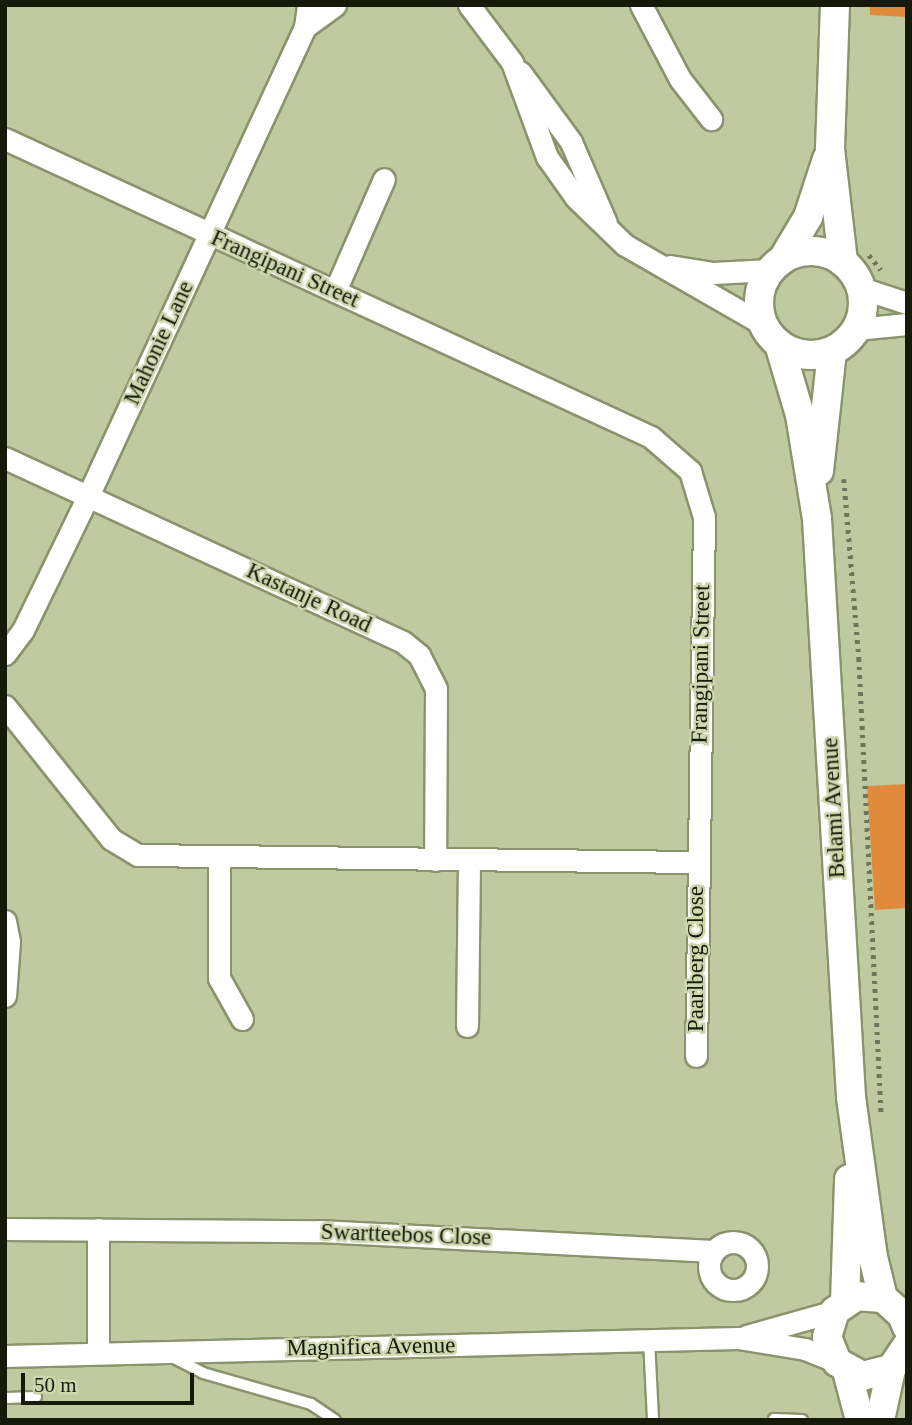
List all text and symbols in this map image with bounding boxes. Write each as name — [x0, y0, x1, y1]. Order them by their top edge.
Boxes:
street label: Frangipani Street — [207, 224, 363, 314]
street label: Mahonie Lane — [118, 277, 200, 409]
street label: Kastanje Road — [242, 557, 376, 639]
street label: Frangipani Street — [686, 584, 716, 744]
street label: Belami Avenue — [817, 736, 851, 880]
street label: Paarlberg Close — [682, 886, 710, 1032]
street label: Swartteebos Close — [320, 1218, 492, 1252]
street label: Magnifica Avenue — [286, 1332, 456, 1362]
scale bar — [24, 1358, 198, 1402]
text: 50 m — [34, 1373, 77, 1397]

